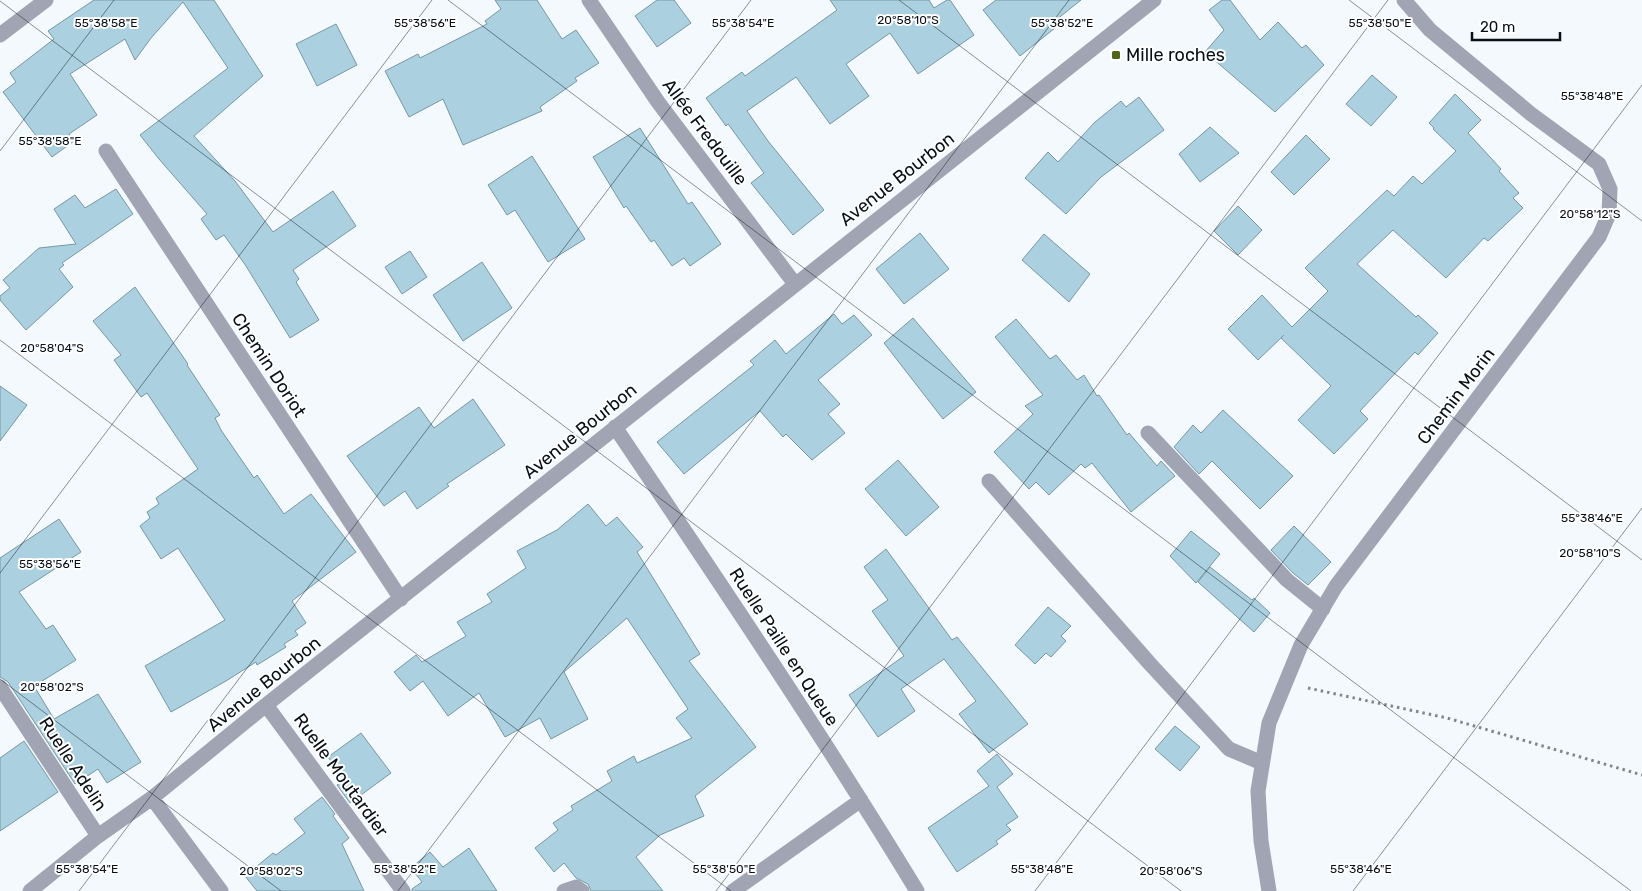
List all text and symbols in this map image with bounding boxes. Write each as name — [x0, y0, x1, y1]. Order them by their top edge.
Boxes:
scale bar — [1472, 10, 1560, 42]
text: 20°58'10"S — [877, 13, 939, 27]
text: 55°38'58"E — [75, 16, 137, 30]
text: 55°38'56"E — [394, 16, 456, 30]
text: 55°38'54"E — [712, 16, 774, 30]
text: 55°38'52"E — [1031, 16, 1093, 30]
text: 55°38'50"E — [1349, 16, 1411, 30]
text: 20 m — [1480, 18, 1515, 36]
place label: Mille roches — [1126, 44, 1225, 66]
marker: Mille roches — [1110, 49, 1122, 61]
street label: Allée Fredouille — [658, 74, 752, 190]
text: 55°38'48"E — [1561, 89, 1623, 103]
street label: Avenue Bourbon — [835, 127, 959, 231]
text: 55°38'58"E — [19, 134, 81, 148]
text: 20°58'12"S — [1560, 207, 1620, 221]
street label: Chemin Doriot — [227, 309, 311, 421]
text: 20°58'04"S — [20, 341, 84, 355]
street label: Chemin Morin — [1412, 343, 1500, 449]
street label: Avenue Bourbon — [519, 379, 641, 483]
text: 55°38'46"E — [1561, 511, 1623, 525]
text: 20°58'10"S — [1559, 546, 1621, 560]
text: 55°38'56"E — [19, 557, 81, 571]
street label: Ruelle Paille en Queue — [725, 564, 843, 730]
street label: Avenue Bourbon — [203, 632, 325, 736]
text: 20°58'02"S — [20, 680, 84, 694]
street label: Ruelle Moutardier — [289, 709, 393, 841]
street label: Ruelle Adelin — [34, 713, 112, 815]
text: 55°38'54"E — [56, 862, 118, 876]
text: 55°38'52"E — [374, 862, 436, 876]
text: 55°38'50"E — [693, 862, 755, 876]
text: 55°38'48"E — [1011, 862, 1073, 876]
text: 55°38'46"E — [1330, 862, 1392, 876]
text: 20°58'02"S — [239, 864, 303, 878]
text: 20°58'06"S — [1139, 864, 1203, 878]

